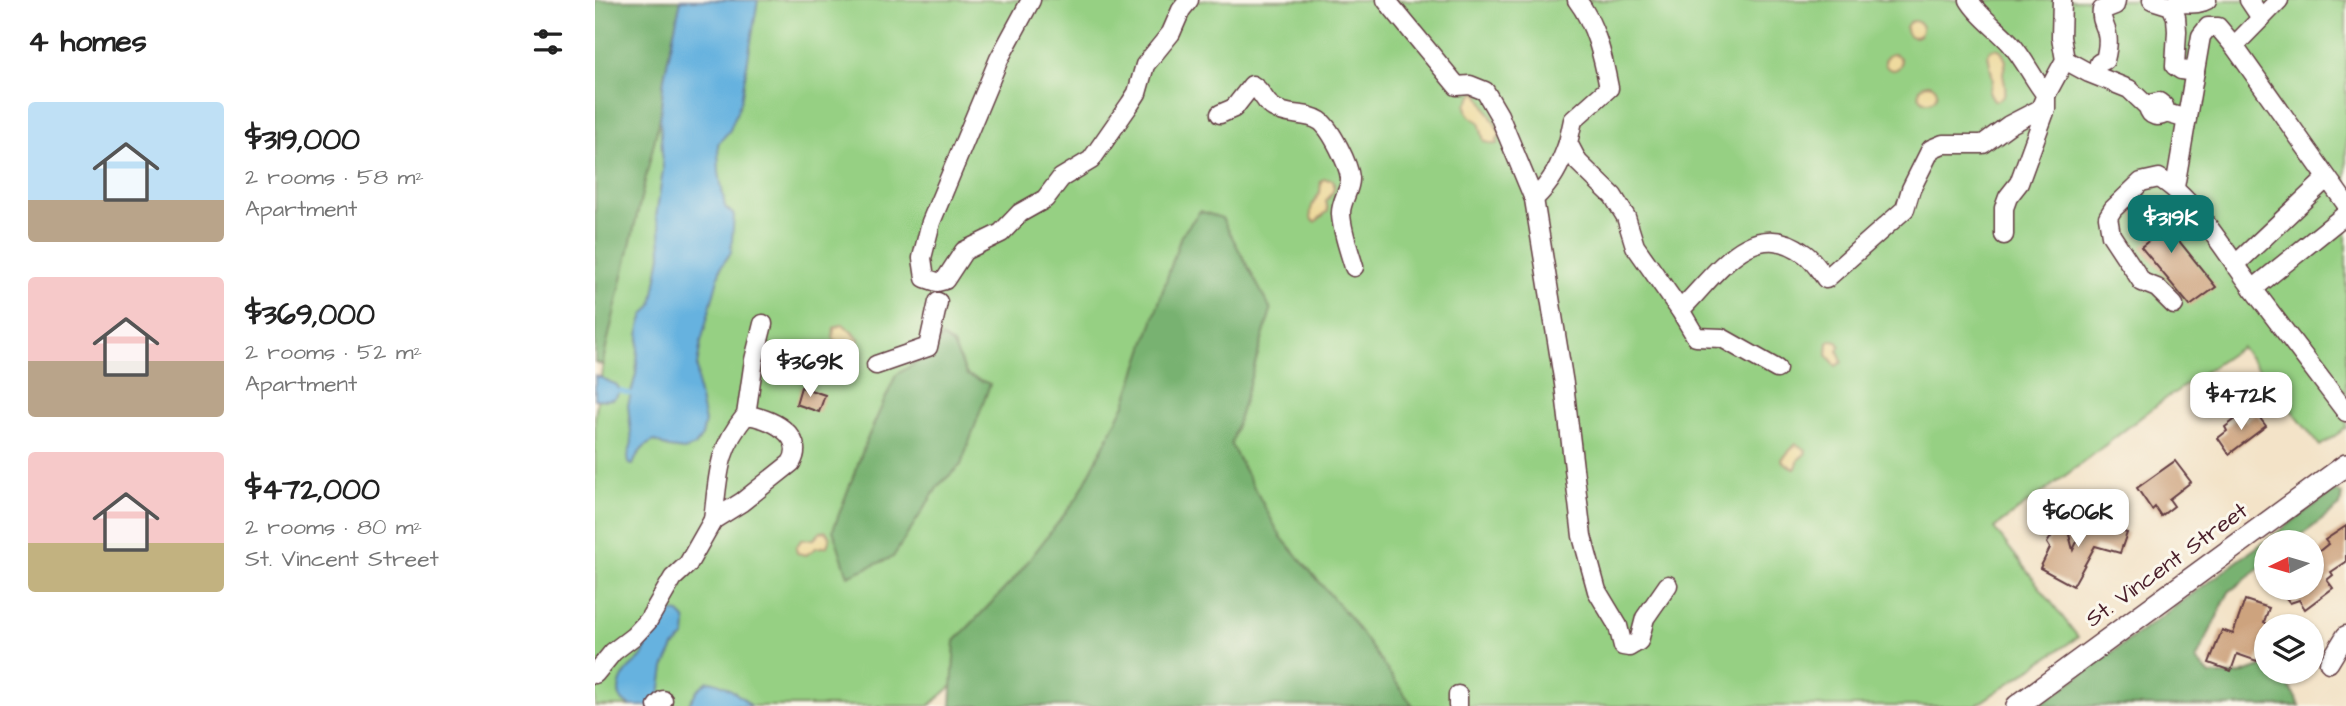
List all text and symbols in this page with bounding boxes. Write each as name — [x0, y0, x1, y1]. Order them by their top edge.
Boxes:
text: 4 homes — [28, 21, 147, 63]
icon: filters — [529, 23, 567, 61]
text: $319,000 — [245, 119, 360, 161]
icon: home — [84, 130, 168, 214]
text: 2 rooms · 58 m² — [245, 161, 424, 193]
text: Apartment — [245, 193, 357, 225]
pin: $319K — [2122, 196, 2220, 255]
text: $319K — [2144, 202, 2198, 234]
text: $369,000 — [245, 294, 375, 336]
icon: home — [84, 305, 168, 389]
text: 2 rooms · 52 m² — [245, 336, 422, 368]
pin: $369K — [761, 340, 859, 399]
text: $369K — [777, 346, 843, 378]
text: Apartment — [245, 368, 357, 400]
pin: $472K — [2192, 372, 2290, 432]
text: $472K — [2206, 379, 2276, 411]
text: $472,000 — [245, 469, 380, 511]
icon: home — [84, 480, 168, 564]
pin: $606K — [2029, 490, 2127, 549]
street label: St. Vincent Street — [2079, 494, 2255, 635]
text: $606K — [2043, 496, 2113, 528]
text: 2 rooms · 80 m² — [245, 511, 422, 543]
north arrow — [2254, 530, 2324, 600]
map controls — [2254, 530, 2324, 684]
text: St. Vincent Street — [245, 543, 439, 575]
button: layers — [2254, 614, 2324, 684]

